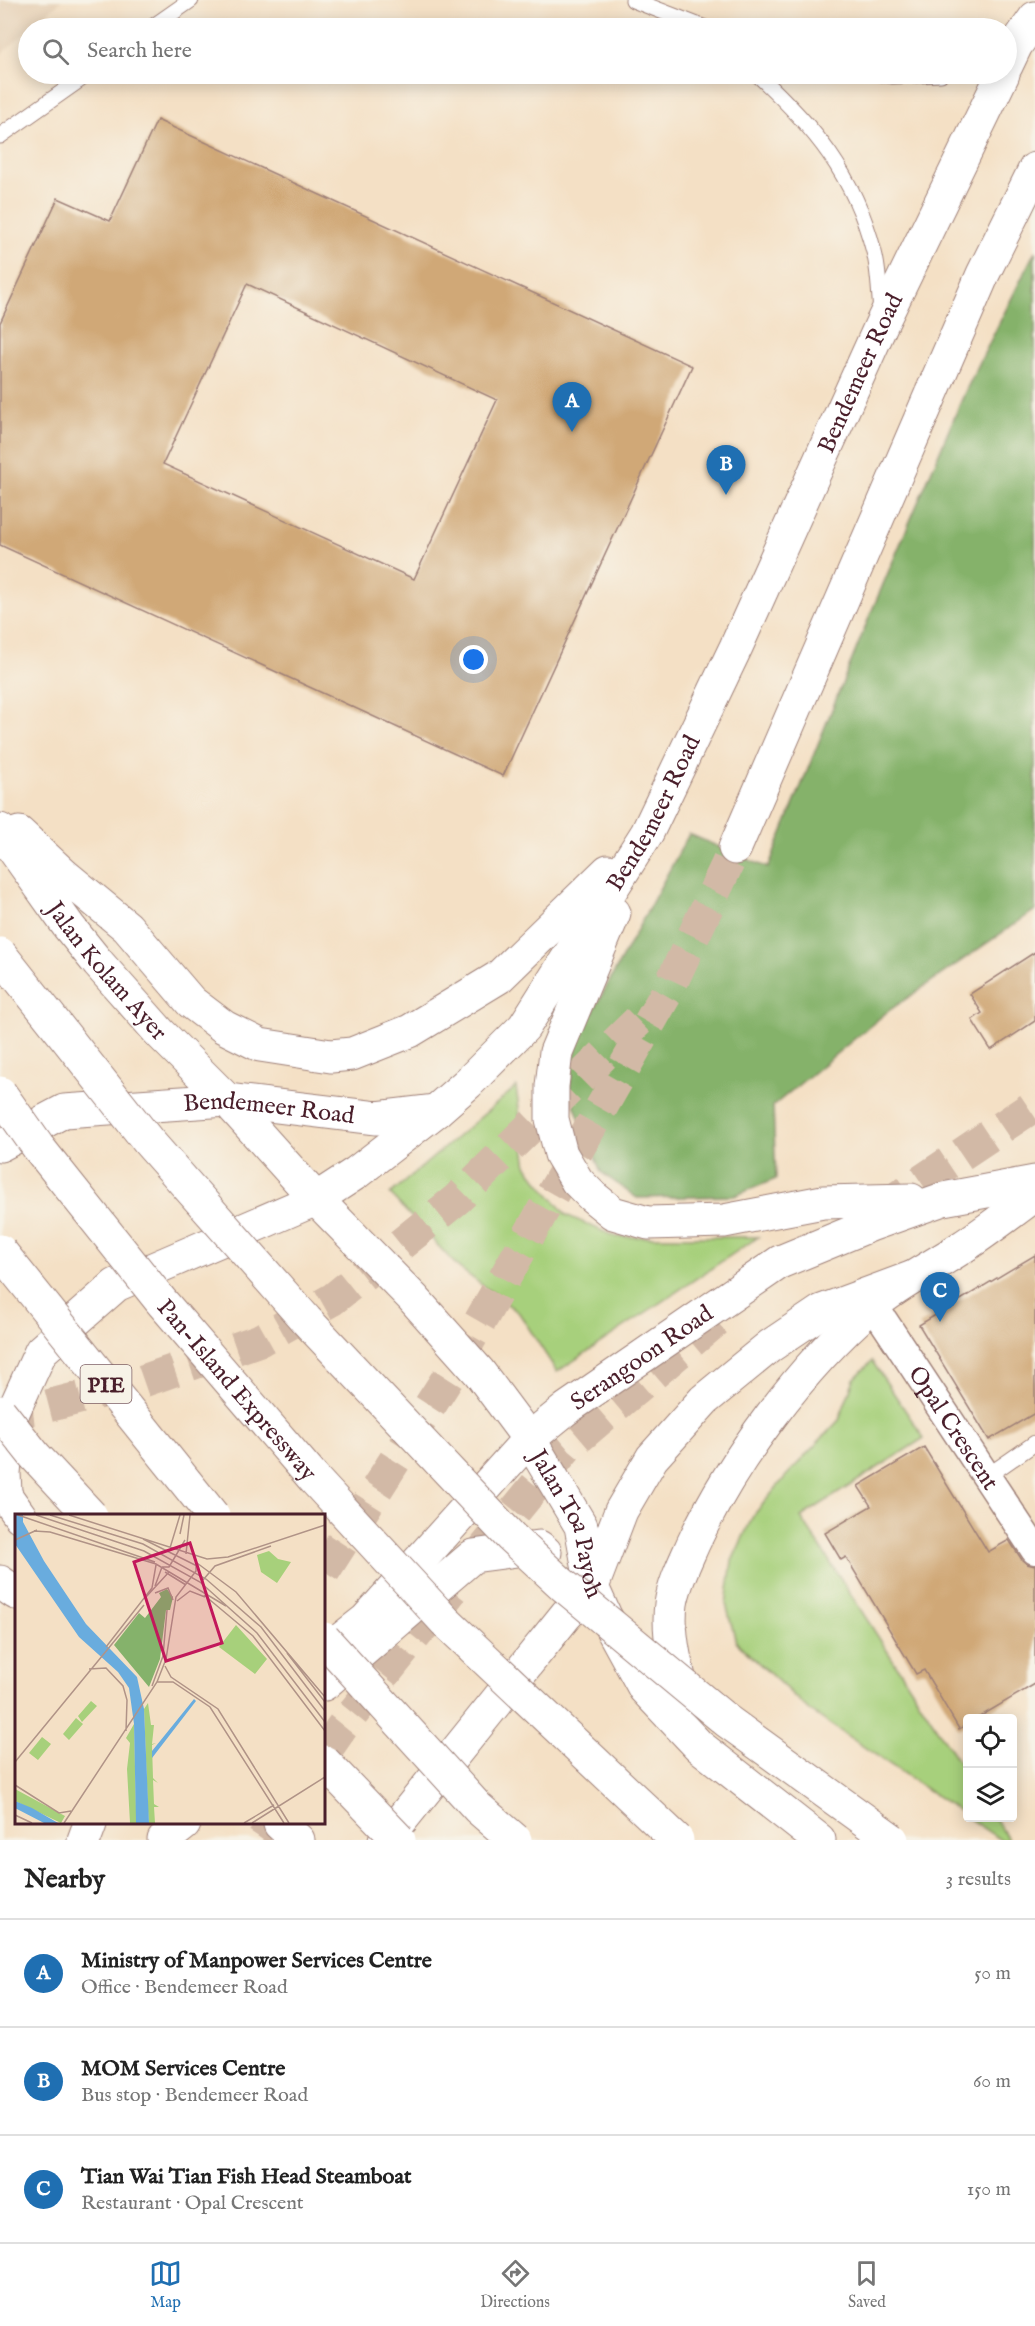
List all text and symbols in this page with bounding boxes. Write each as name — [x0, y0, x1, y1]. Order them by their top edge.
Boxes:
search box — [18, 18, 1017, 84]
icon: search — [39, 35, 72, 68]
text: Search here — [87, 37, 192, 65]
street label: Bendemeer Road — [811, 288, 911, 458]
pin: A — [552, 382, 592, 432]
pin: B — [706, 446, 746, 495]
your location — [459, 645, 488, 674]
street label: Bendemeer Road — [600, 730, 709, 897]
street label: Jalan Kolam Ayer — [37, 893, 173, 1048]
street label: Bendemeer Road — [182, 1086, 356, 1132]
pin: C — [920, 1272, 960, 1322]
street label: Pan-Island Expressway — [149, 1293, 323, 1488]
street label: Serangoon Road — [565, 1299, 720, 1418]
street label: Opal Crescent — [901, 1360, 1005, 1497]
road number: PIE — [80, 1365, 132, 1403]
street label: Jalan Toa Payoh — [520, 1442, 609, 1604]
inset map — [15, 1514, 326, 1825]
map controls — [963, 1714, 1017, 1822]
button: locate — [963, 1714, 1017, 1768]
button: layers — [963, 1768, 1017, 1822]
text: Nearby — [24, 1863, 105, 1896]
text: 3 results — [946, 1867, 1011, 1892]
text: Ministry of Manpower Services Centre — [81, 1947, 432, 1975]
text: A — [37, 1961, 50, 1986]
text: 50 m — [974, 1961, 1011, 1986]
text: Office · Bendemeer Road — [81, 1975, 288, 2000]
text: MOM Services Centre — [81, 2055, 285, 2083]
text: B — [37, 2069, 50, 2094]
text: 60 m — [973, 2069, 1011, 2094]
text: Bus stop · Bendemeer Road — [81, 2083, 308, 2108]
text: Tian Wai Tian Fish Head Steamboat — [81, 2163, 412, 2191]
text: C — [36, 2177, 51, 2202]
text: 150 m — [967, 2177, 1011, 2202]
text: Restaurant · Opal Crescent — [81, 2191, 304, 2216]
tab: Map — [149, 2257, 182, 2313]
tab: Directions — [480, 2257, 550, 2313]
tab: Saved — [848, 2257, 886, 2313]

